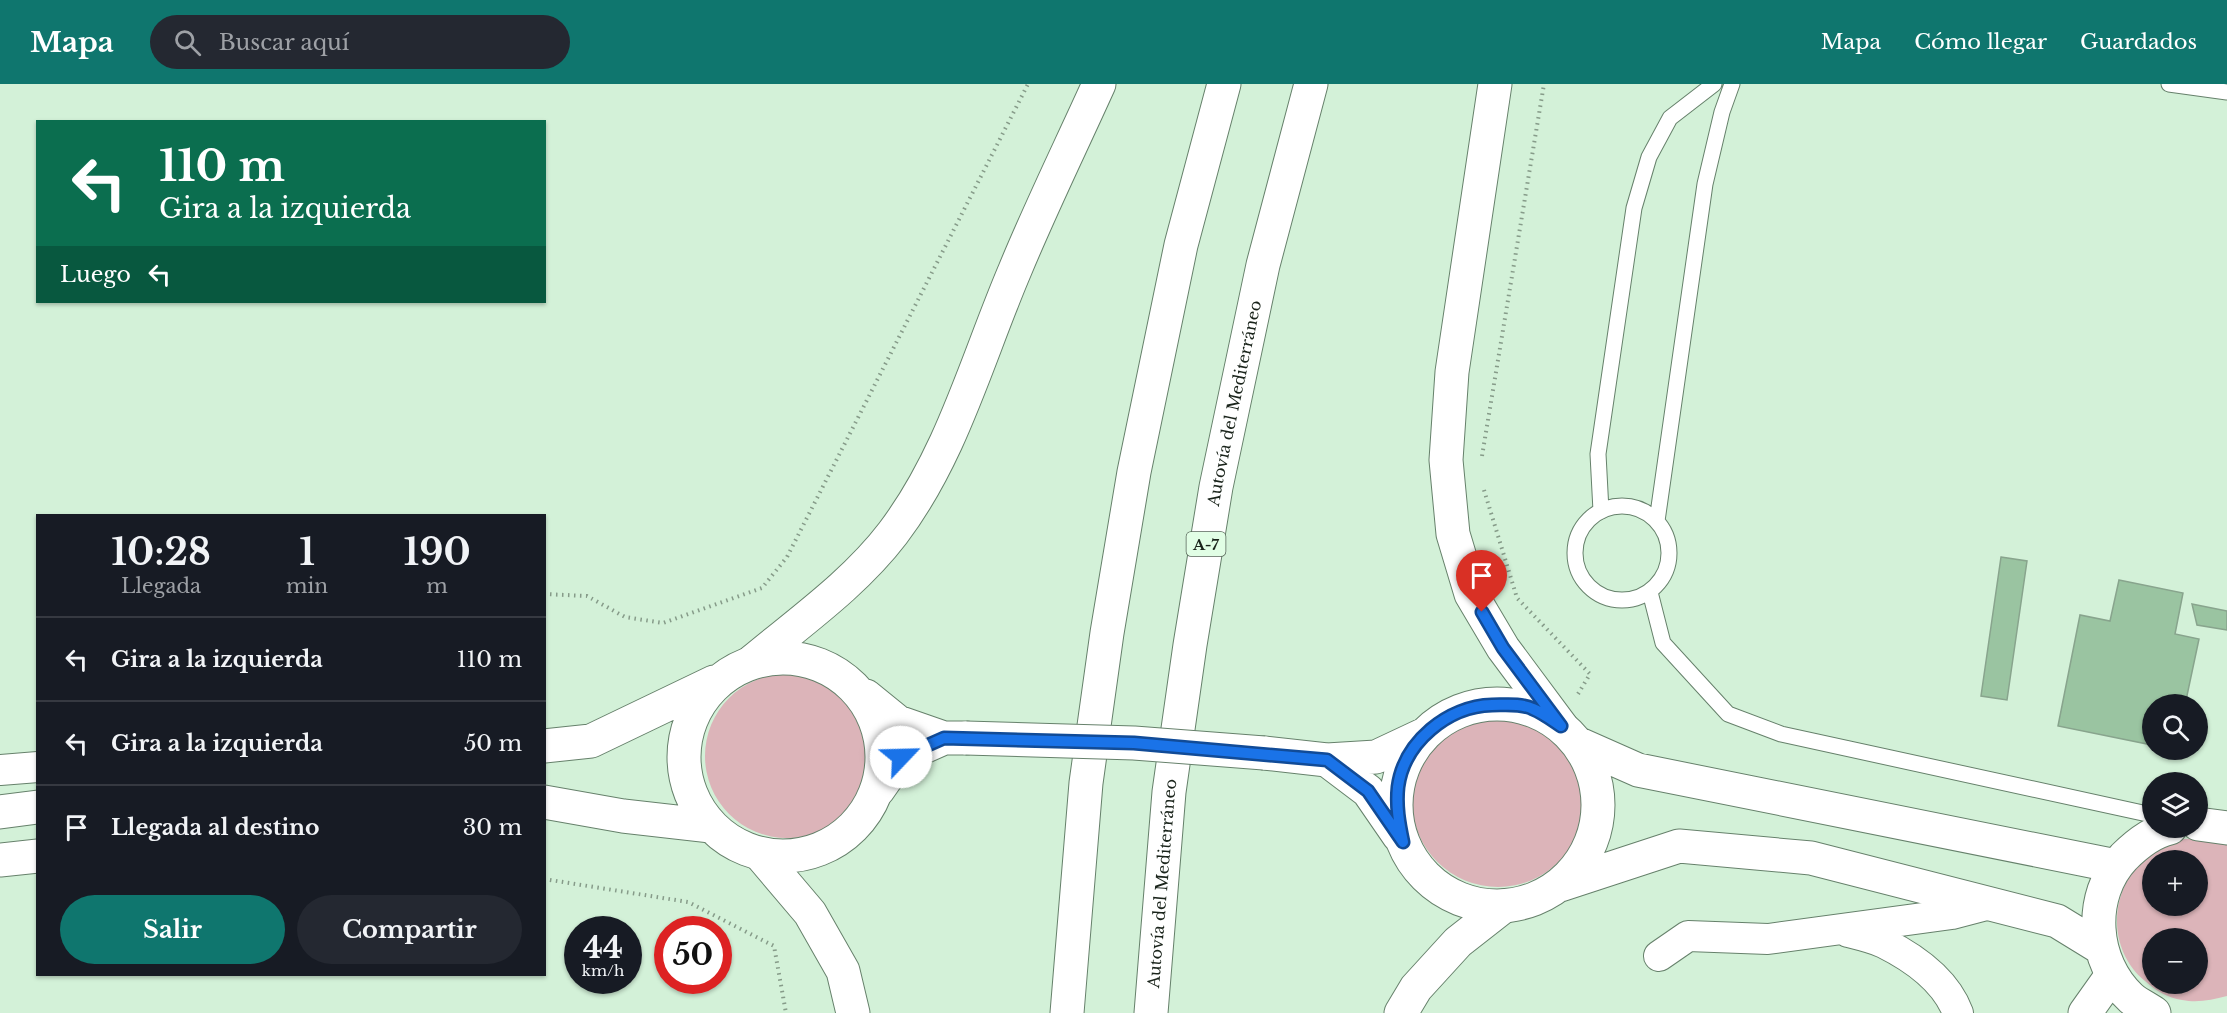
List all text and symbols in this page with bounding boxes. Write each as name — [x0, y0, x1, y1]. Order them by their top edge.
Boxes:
search box — [150, 15, 570, 69]
text: Mapa — [30, 25, 114, 60]
icon: search — [171, 26, 204, 59]
text: Buscar aquí — [219, 29, 349, 56]
text: Mapa — [1821, 29, 1881, 55]
text: Cómo llegar — [1914, 29, 2047, 55]
text: Guardados — [2080, 29, 2197, 55]
text: 110 m — [159, 140, 285, 192]
icon: left — [60, 144, 138, 222]
text: Gira a la izquierda — [159, 192, 411, 225]
icon: left — [143, 258, 176, 291]
text: Luego — [60, 261, 131, 288]
street label: Autovía del Mediterráneo — [1203, 298, 1265, 509]
text: 10:28 — [111, 530, 211, 575]
text: 1 — [299, 530, 315, 575]
text: 190 — [404, 530, 471, 575]
road number: A-7 — [1186, 532, 1226, 556]
pin — [1456, 550, 1507, 612]
icon: arrive — [1465, 559, 1498, 592]
text: Llegada — [121, 574, 201, 598]
text: min — [286, 574, 328, 598]
text: m — [426, 574, 448, 598]
icon: left — [60, 643, 93, 676]
text: Gira a la izquierda — [111, 646, 323, 673]
text: 110 m — [457, 646, 522, 673]
map controls — [2142, 694, 2208, 994]
button: search — [2142, 694, 2208, 760]
position arrow — [869, 725, 933, 789]
icon: left — [60, 727, 93, 760]
text: Gira a la izquierda — [111, 730, 323, 757]
text: 50 m — [464, 730, 522, 757]
button: layers — [2142, 772, 2208, 838]
street label: Autovía del Mediterráneo — [1143, 777, 1181, 990]
icon: arrive — [60, 811, 93, 844]
text: Llegada al destino — [111, 814, 320, 841]
text: 30 m — [463, 814, 522, 841]
button: + — [2142, 850, 2208, 916]
button: Salir — [60, 895, 285, 964]
button: Compartir — [297, 895, 522, 964]
speed limit sign: 50 — [654, 916, 732, 994]
button: − — [2142, 928, 2208, 994]
text: 44 — [583, 929, 623, 966]
text: km/h — [582, 961, 624, 980]

